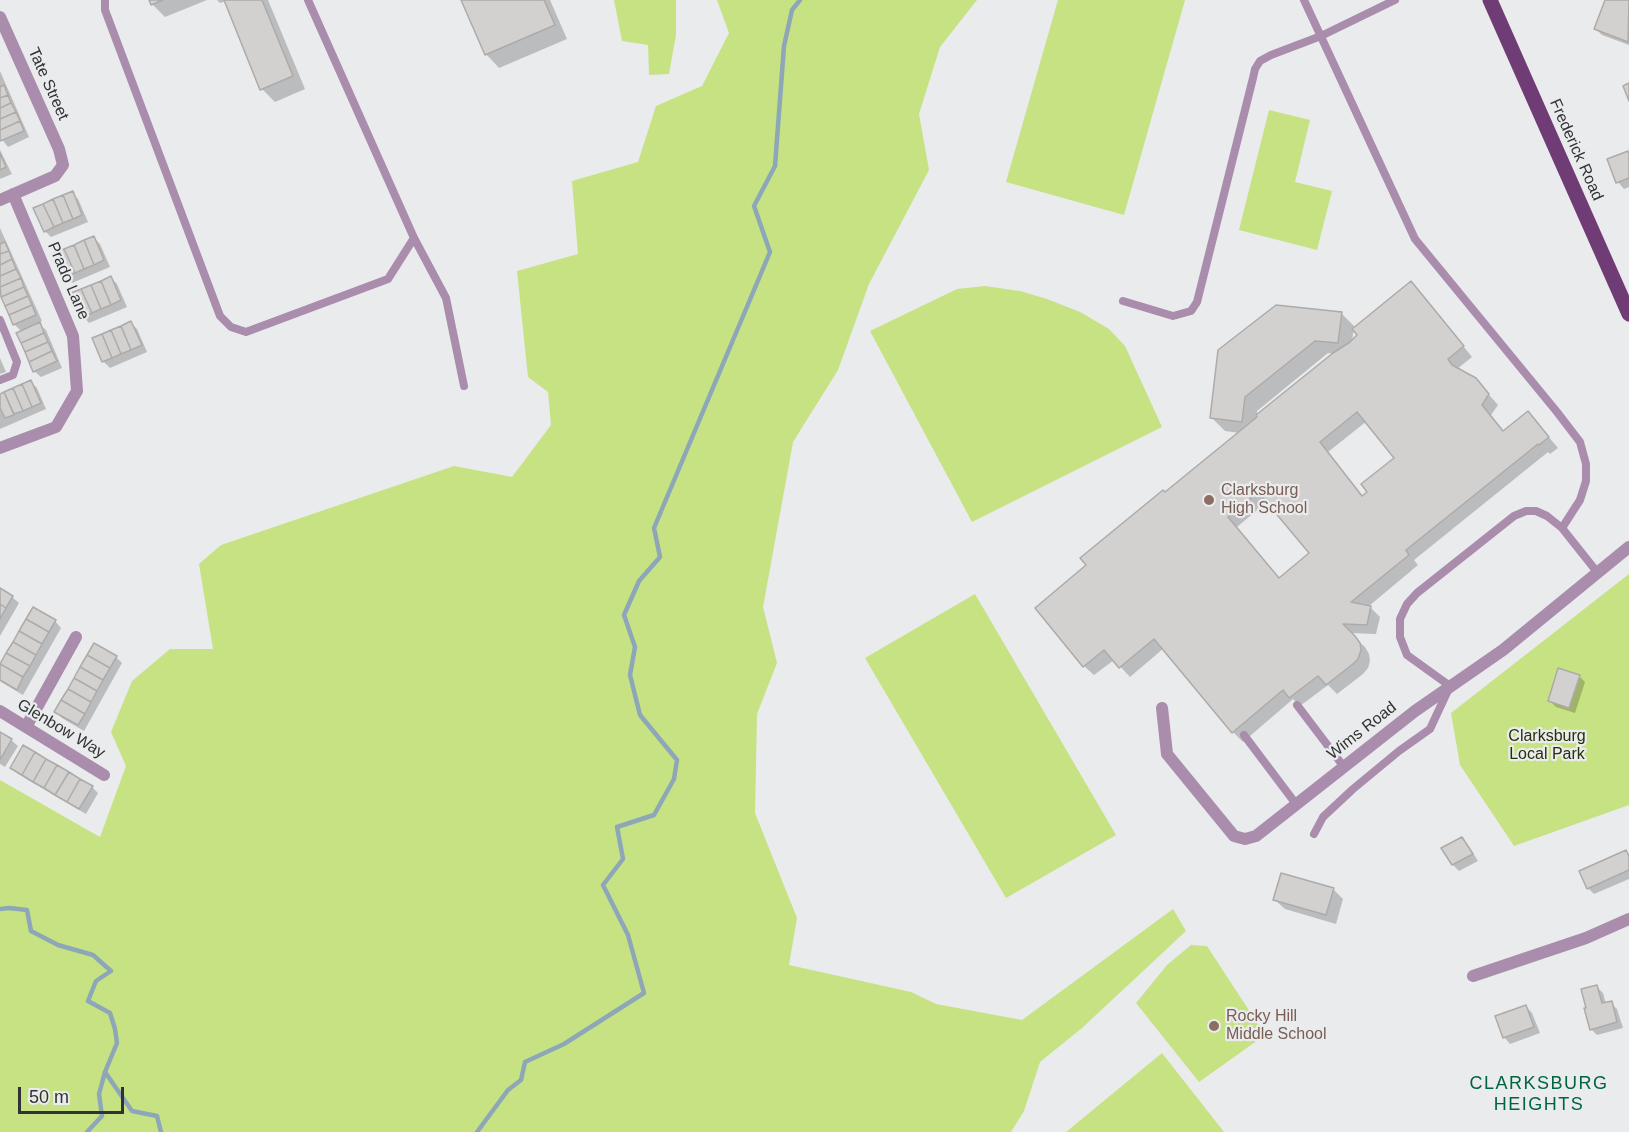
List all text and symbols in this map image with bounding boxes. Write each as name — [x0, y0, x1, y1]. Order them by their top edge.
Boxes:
street label: Tate Street — [23, 45, 73, 123]
street label: Frederick Road — [1545, 96, 1607, 204]
street label: Prado Lane — [43, 239, 93, 323]
place label: Clarksburg High School — [1221, 481, 1307, 519]
marker: Clarksburg High School — [1202, 493, 1216, 507]
street label: Glenbow Way — [14, 695, 108, 763]
street label: Wims Road — [1324, 698, 1400, 764]
park label: Clarksburg Local Park — [1508, 727, 1586, 765]
place label: Rocky Hill Middle School — [1226, 1007, 1326, 1045]
marker: Rocky Hill Middle School — [1207, 1019, 1221, 1033]
district label: CLARKSBURG HEIGHTS — [1469, 1073, 1609, 1116]
scale bar — [21, 1075, 128, 1113]
text: 50 m — [29, 1087, 69, 1107]

